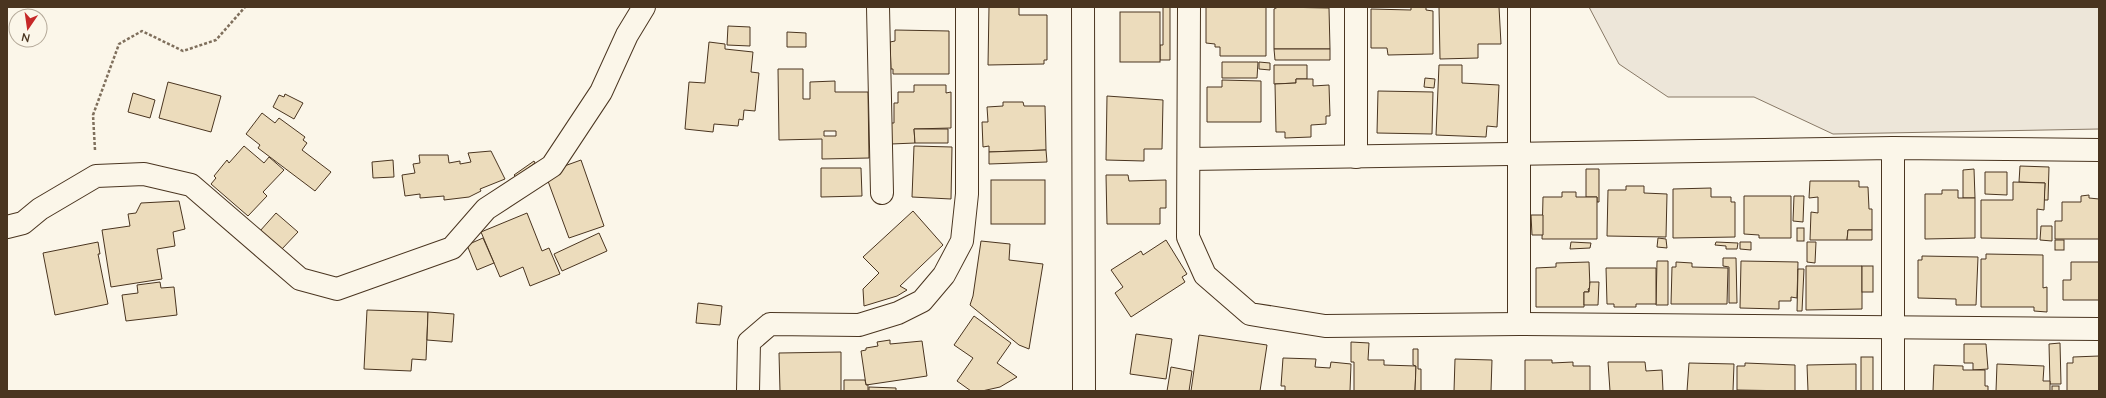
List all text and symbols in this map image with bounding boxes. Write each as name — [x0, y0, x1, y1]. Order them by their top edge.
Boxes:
north arrow — [8, 8, 48, 48]
text: N — [20, 31, 31, 46]

